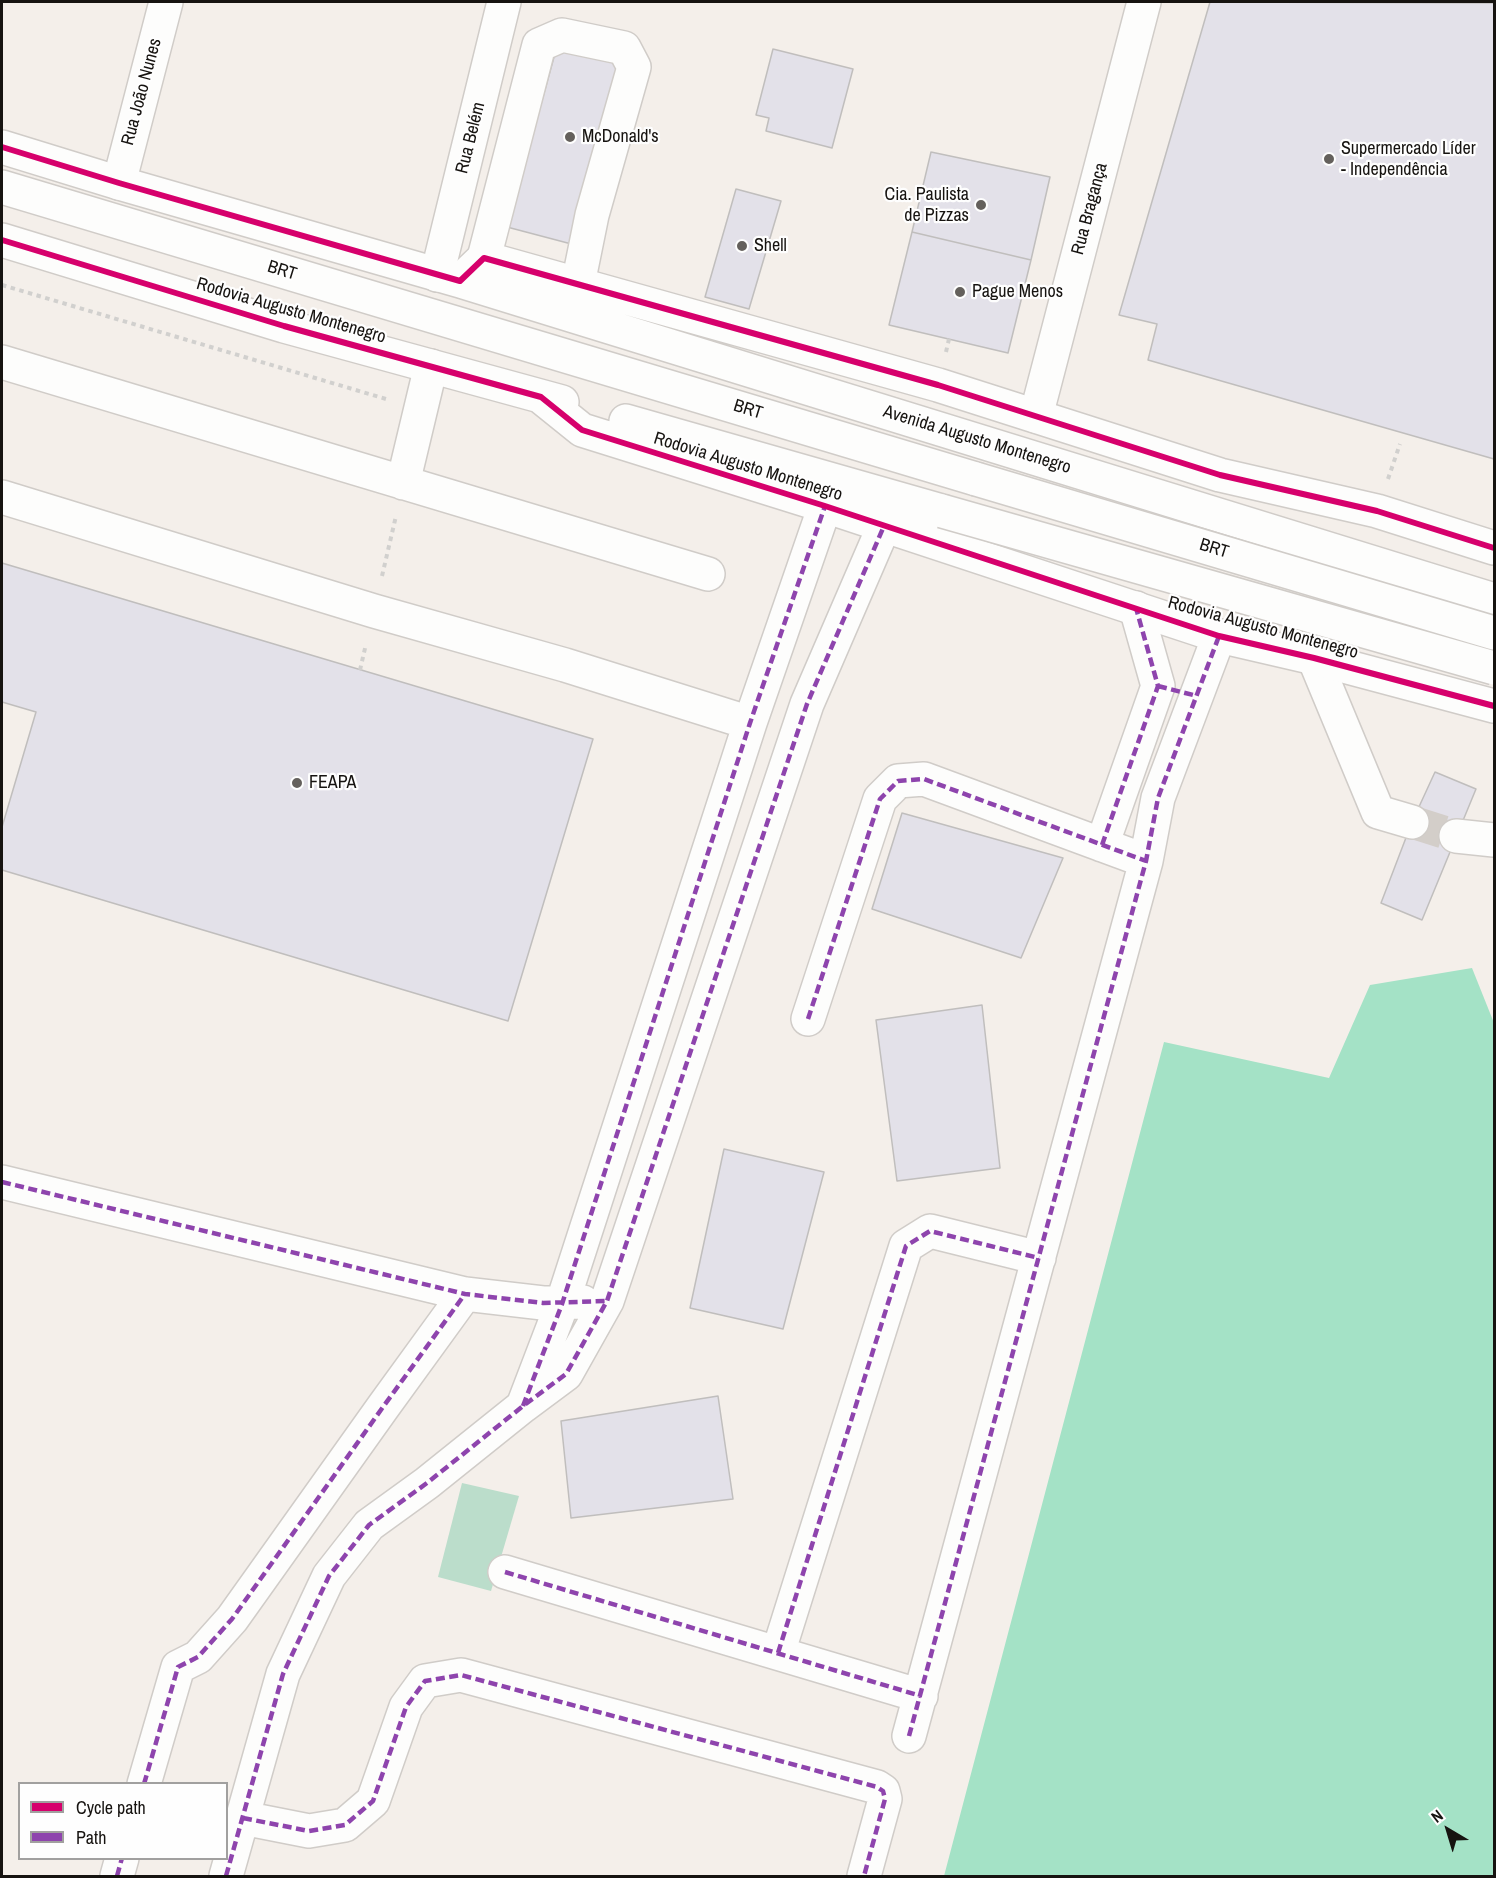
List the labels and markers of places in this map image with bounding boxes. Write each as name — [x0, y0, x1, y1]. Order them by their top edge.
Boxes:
place label: McDonald's — [582, 126, 659, 148]
marker: McDonald's — [563, 130, 577, 144]
place label: Supermercado Líder - Independência — [1341, 138, 1476, 180]
marker: Supermercado Líder - Independência — [1322, 152, 1336, 166]
place label: Cia. Paulista de Pizzas — [884, 184, 969, 226]
marker: Cia. Paulista de Pizzas — [974, 198, 988, 212]
place label: Shell — [754, 235, 787, 257]
marker: Shell — [735, 239, 749, 253]
place label: Pague Menos — [972, 281, 1063, 303]
marker: Pague Menos — [953, 285, 967, 299]
place label: FEAPA — [309, 772, 356, 794]
marker: FEAPA — [290, 776, 304, 790]

